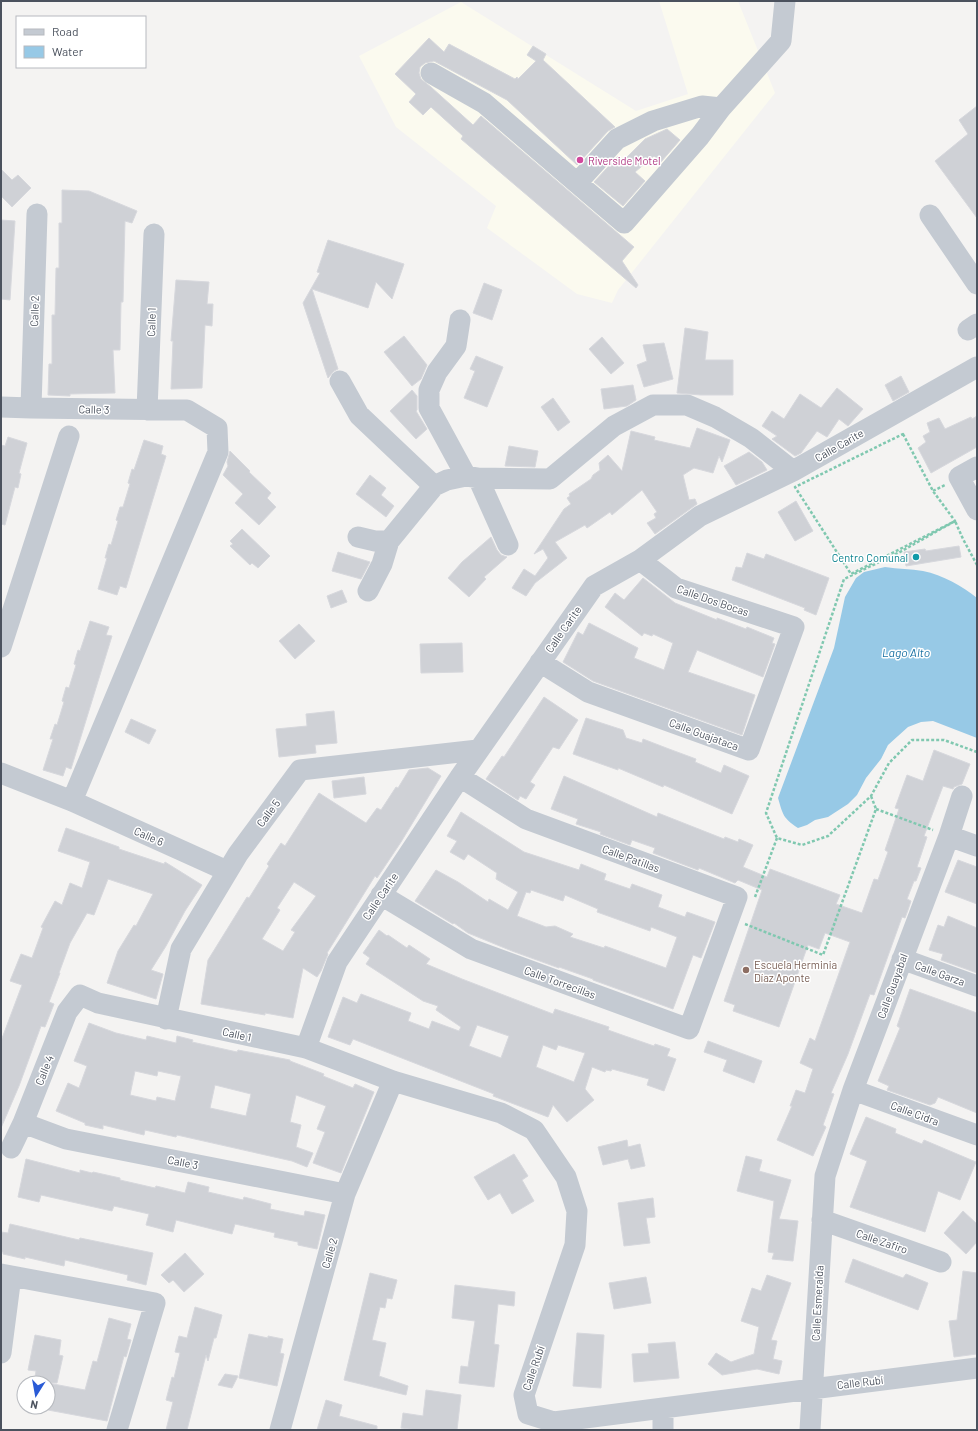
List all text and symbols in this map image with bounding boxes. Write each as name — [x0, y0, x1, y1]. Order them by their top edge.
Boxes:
legend — [16, 16, 146, 68]
text: Road — [52, 24, 79, 38]
text: Water — [52, 44, 84, 58]
place label: Riverside Motel — [588, 154, 661, 167]
marker: Riverside Motel — [575, 155, 585, 165]
street label: Calle 2 — [27, 295, 41, 327]
street label: Calle 1 — [144, 307, 158, 337]
street label: Calle 3 — [78, 402, 110, 416]
street label: Calle Carite — [812, 426, 866, 464]
place label: Centro Comunal — [832, 551, 908, 564]
marker: Centro Comunal — [911, 552, 921, 562]
street label: Calle Dos Bocas — [675, 582, 751, 618]
street label: Calle Carite — [542, 603, 584, 655]
water label: Lago Alto — [882, 645, 930, 659]
street label: Calle Guajataca — [668, 715, 740, 753]
street label: Calle 5 — [253, 796, 283, 829]
street label: Calle 6 — [132, 824, 166, 848]
street label: Calle Patillas — [600, 842, 662, 874]
street label: Calle Carite — [359, 870, 401, 922]
street label: Calle Guayabal — [874, 952, 910, 1020]
place label: Escuela Herminia Díaz Aponte — [754, 958, 837, 984]
street label: Calle Garza — [913, 958, 967, 988]
street label: Calle Torrecillas — [522, 963, 598, 1001]
marker: Escuela Herminia Díaz Aponte — [741, 965, 751, 975]
street label: Calle 1 — [221, 1025, 253, 1043]
street label: Calle 4 — [32, 1053, 56, 1087]
street label: Calle Cidra — [889, 1098, 941, 1128]
street label: Calle 3 — [167, 1153, 199, 1171]
street label: Calle Zafiro — [855, 1226, 909, 1256]
street label: Calle 2 — [318, 1236, 340, 1270]
street label: Calle Esmeralda — [809, 1265, 825, 1341]
street label: Calle Rubí — [519, 1343, 547, 1392]
street label: Calle Rubí — [836, 1373, 884, 1391]
north arrow — [16, 1375, 56, 1415]
text: N — [29, 1398, 39, 1412]

